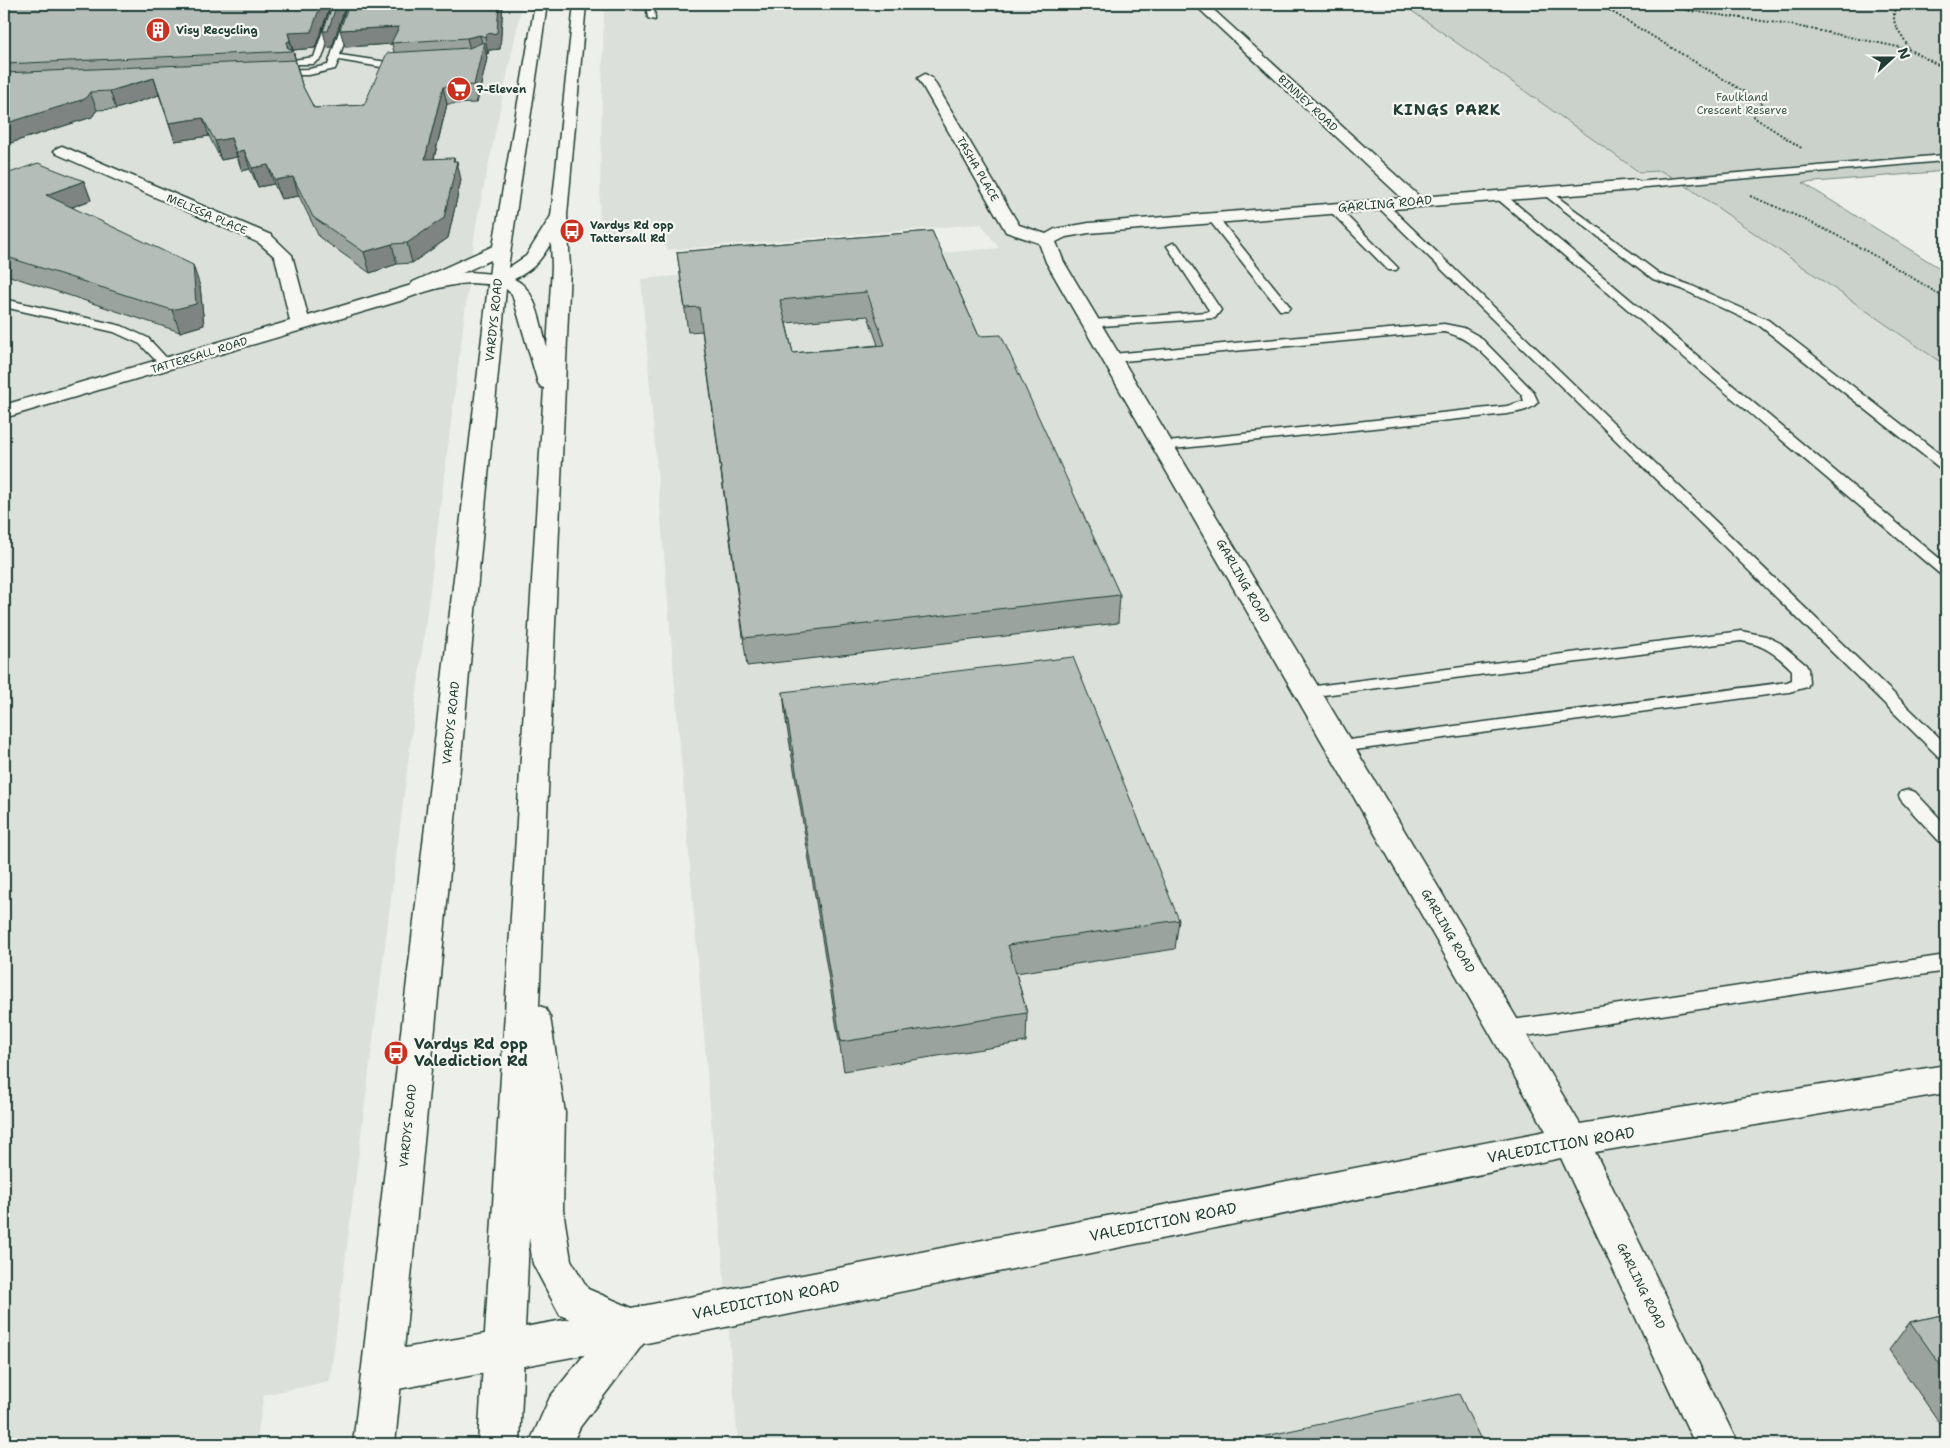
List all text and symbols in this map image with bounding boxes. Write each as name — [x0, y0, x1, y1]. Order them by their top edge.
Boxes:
building icon: Visy Recycling — [145, 17, 171, 43]
place label: Visy Recycling — [176, 23, 258, 38]
north arrow — [1868, 32, 1918, 82]
text: N — [1894, 45, 1915, 62]
street label: BINNEY ROAD — [1274, 72, 1341, 135]
supermarket icon: 7-Eleven — [446, 76, 472, 102]
place label: 7-Eleven — [476, 82, 527, 97]
park label: Faulkland Crescent Reserve — [1697, 90, 1787, 118]
district label: KINGS PARK — [1393, 100, 1501, 120]
street label: TASHA PLACE — [953, 134, 1002, 205]
street label: MELISSA PLACE — [164, 191, 249, 238]
street label: GARLING ROAD — [1337, 192, 1433, 216]
bus stop icon: Vardys Rd opp Tattersall Rd — [559, 218, 585, 244]
place label: Vardys Rd opp Tattersall Rd — [590, 218, 674, 246]
street label: VARDYS ROAD — [482, 278, 506, 362]
street label: TATTERSALL ROAD — [149, 334, 249, 377]
street label: GARLING ROAD — [1212, 536, 1274, 626]
street label: VARDYS ROAD — [439, 681, 463, 765]
street label: GARLING ROAD — [1417, 886, 1479, 976]
place label: Vardys Rd opp Valediction Rd — [414, 1034, 528, 1071]
bus stop icon: Vardys Rd opp Valediction Rd — [383, 1040, 409, 1066]
street label: VARDYS ROAD — [396, 1084, 420, 1168]
street label: VALEDICTION ROAD — [1486, 1122, 1636, 1168]
street label: VALEDICTION ROAD — [1088, 1198, 1238, 1246]
street label: GARLING ROAD — [1613, 1240, 1669, 1332]
street label: VALEDICTION ROAD — [691, 1276, 841, 1324]

